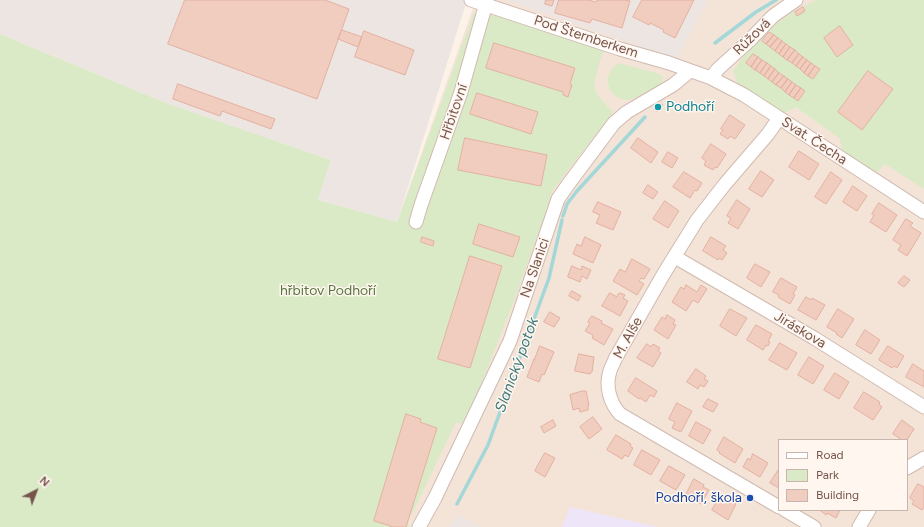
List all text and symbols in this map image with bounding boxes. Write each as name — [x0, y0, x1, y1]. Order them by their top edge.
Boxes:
street label: Pod Šternberkem — [532, 12, 640, 62]
street label: Růžová — [730, 15, 774, 59]
street label: Hřbitovní — [437, 82, 471, 142]
place label: Podhoří — [666, 99, 714, 115]
marker: Podhoří — [653, 102, 663, 112]
street label: Svat. Čecha — [778, 114, 850, 168]
street label: Na Slanici — [517, 236, 553, 300]
park label: hřbitov Podhoří — [280, 283, 376, 299]
street label: Jiráskova — [771, 308, 829, 352]
street label: M. Alše — [610, 314, 646, 362]
water label: Slanický potok — [492, 315, 542, 415]
legend — [778, 439, 908, 511]
text: Road — [816, 448, 844, 462]
text: Park — [816, 468, 839, 482]
north arrow — [16, 471, 56, 511]
text: N — [37, 474, 52, 489]
text: Building — [816, 488, 859, 502]
place label: Podhoří, škola — [656, 490, 742, 506]
marker: Podhoří, škola — [745, 493, 755, 503]

